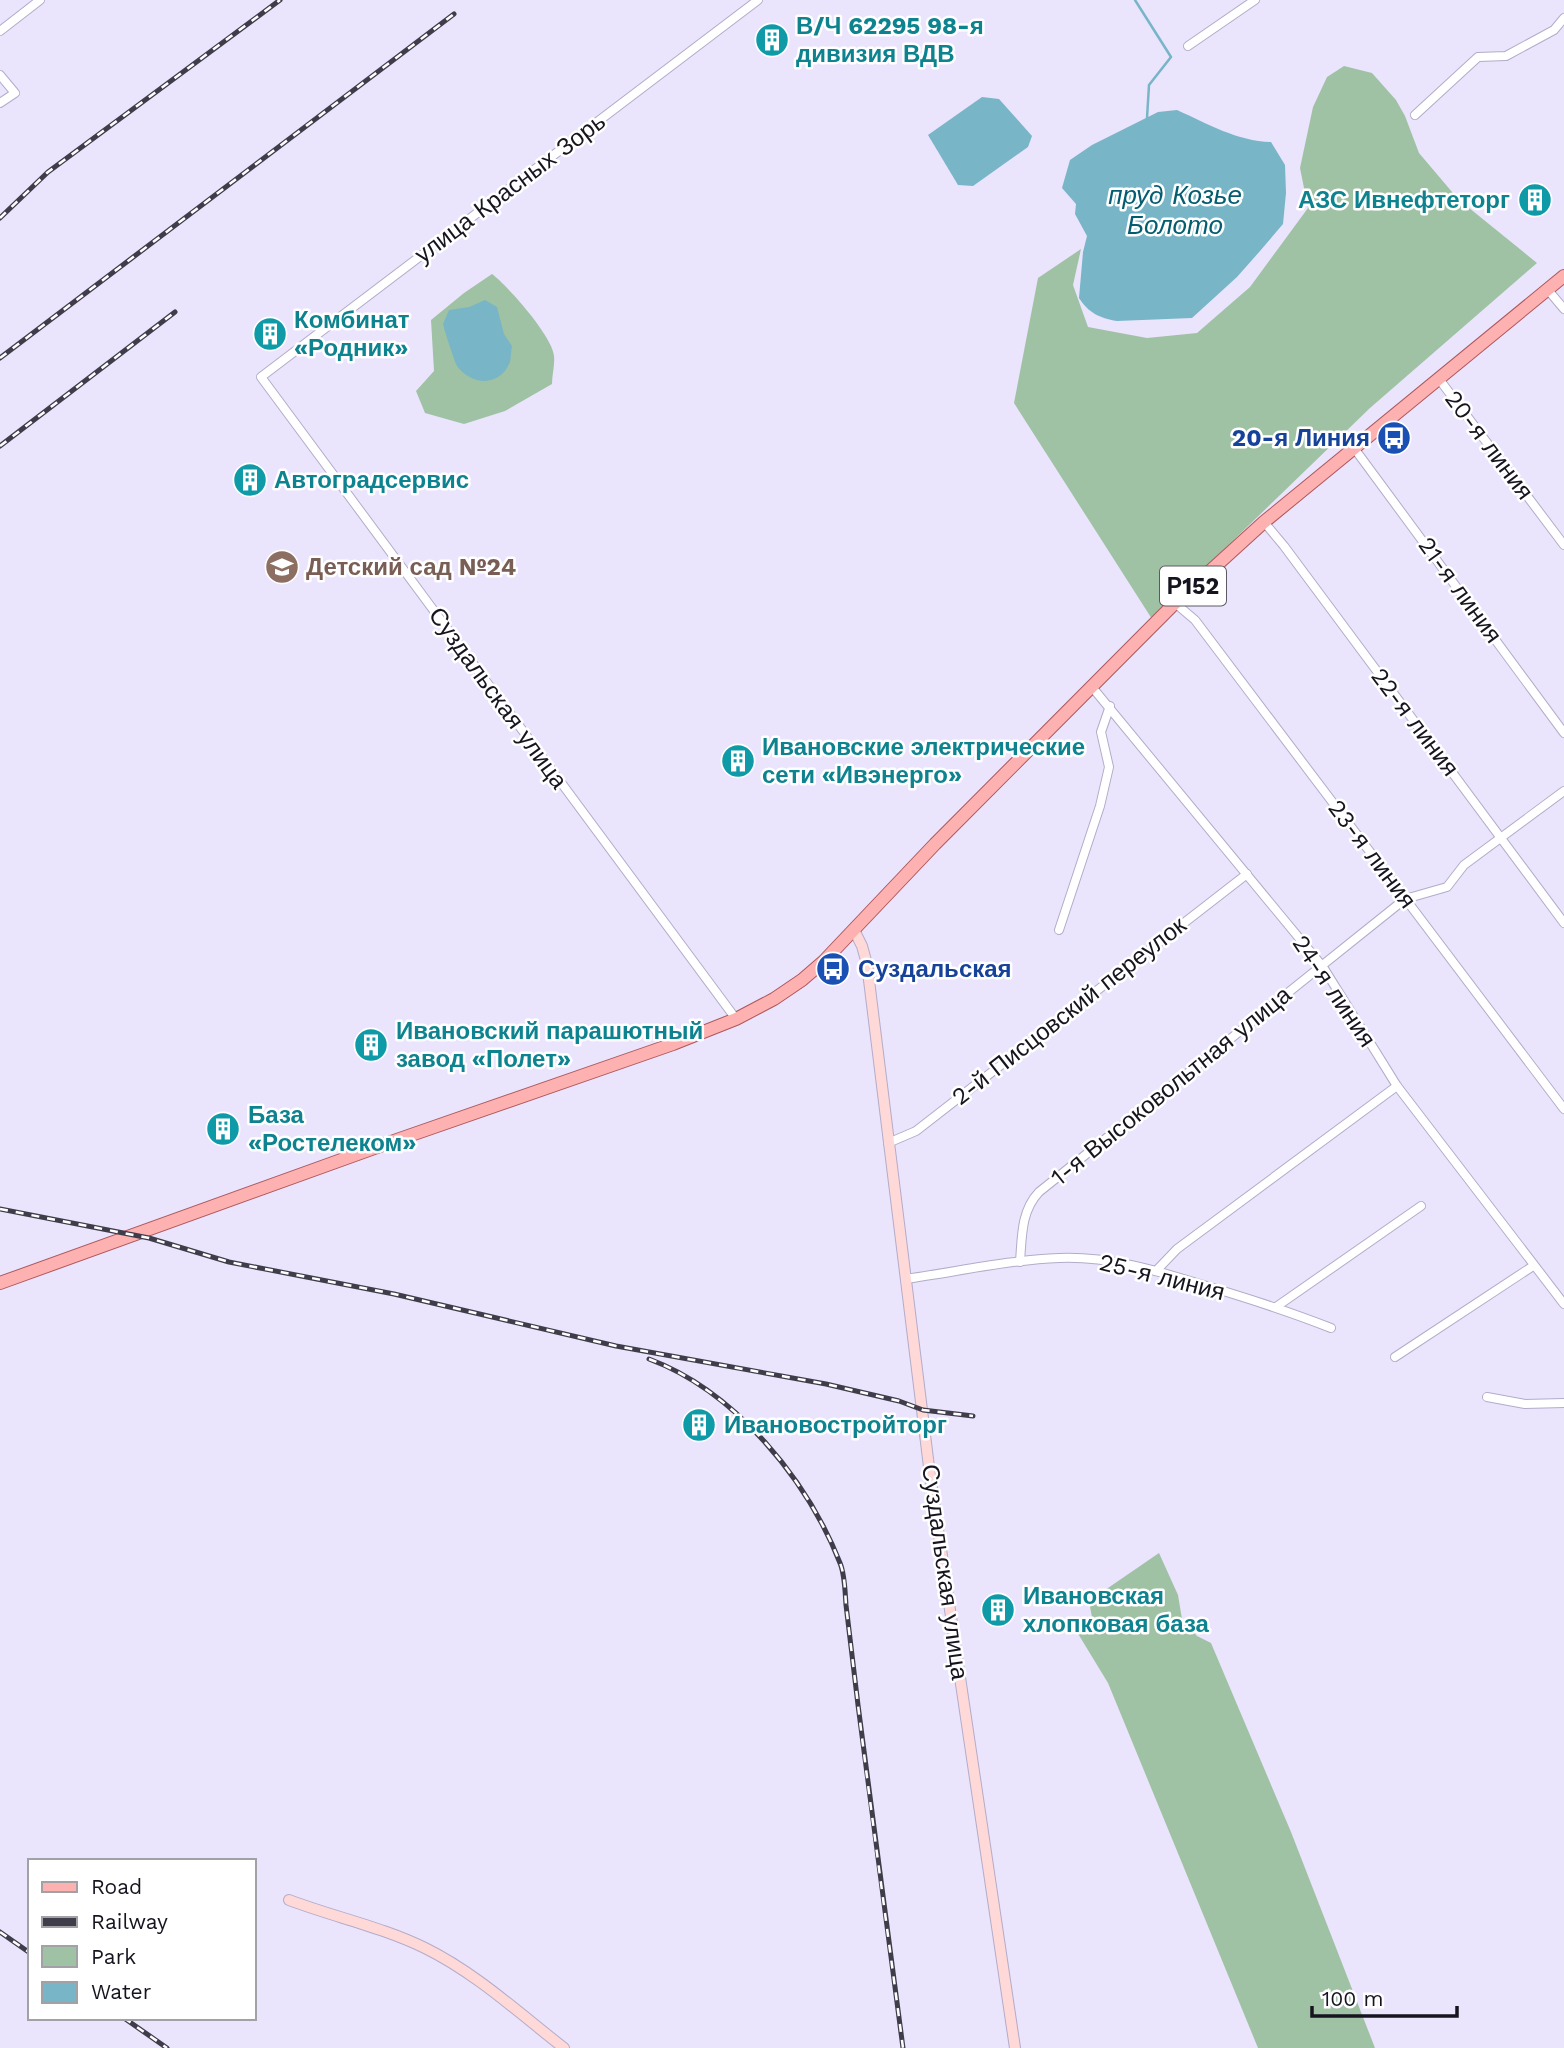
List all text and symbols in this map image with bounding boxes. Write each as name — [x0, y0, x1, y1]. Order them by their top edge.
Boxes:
place label: В/Ч 62295 98-я дивизия ВДВ — [796, 12, 984, 68]
building icon: В/Ч 62295 98-я дивизия ВДВ — [753, 21, 791, 59]
street label: улица Красных Зорь — [409, 107, 611, 269]
water label: пруд Козье Болото — [1108, 180, 1242, 240]
building icon: АЗС Ивнефтеторг — [1516, 181, 1554, 219]
place label: АЗС Ивнефтеторг — [1298, 186, 1510, 214]
place label: Комбинат «Родник» — [294, 306, 410, 362]
building icon: Комбинат «Родник» — [251, 315, 289, 353]
street label: 20-я линия — [1439, 385, 1539, 505]
bus stop icon: 20-я Линия — [1375, 419, 1413, 457]
place label: 20-я Линия — [1232, 424, 1370, 452]
building icon: Автоградсервис — [231, 461, 269, 499]
place label: Автоградсервис — [274, 466, 469, 494]
street label: 21-я линия — [1412, 532, 1508, 648]
school or university icon: Детский сад №24 — [263, 548, 301, 586]
place label: Детский сад №24 — [306, 553, 516, 581]
road number: Р152 — [1160, 566, 1226, 606]
street label: Суздальская улица — [423, 602, 574, 795]
street label: 22-я линия — [1365, 662, 1465, 782]
place label: Ивановские электрические сети «Ивэнерго» — [762, 733, 1085, 789]
building icon: Ивановские электрические сети «Ивэнерго» — [719, 742, 757, 780]
street label: 23-я линия — [1322, 794, 1422, 914]
street label: 2-й Писцовский переулок — [946, 911, 1192, 1111]
street label: 24-я линия — [1286, 930, 1382, 1052]
bus stop icon: Суздальская — [814, 950, 852, 988]
place label: Суздальская — [858, 955, 1012, 983]
street label: 1-я Высоковольтная улица — [1045, 980, 1297, 1191]
place label: Ивановский парашютный завод «Полет» — [396, 1017, 703, 1073]
building icon: Ивановский парашютный завод «Полет» — [352, 1026, 390, 1064]
place label: База «Ростелеком» — [248, 1101, 416, 1157]
building icon: База «Ростелеком» — [204, 1110, 242, 1148]
street label: 25-я линия — [1096, 1248, 1228, 1306]
building icon: Ивановостройторг — [680, 1406, 718, 1444]
place label: Ивановостройторг — [724, 1411, 947, 1439]
street label: Суздальская улица — [916, 1463, 974, 1682]
place label: Ивановская хлопковая база — [1023, 1582, 1210, 1638]
building icon: Ивановская хлопковая база — [979, 1591, 1017, 1629]
legend — [28, 1859, 256, 2020]
text: Road — [91, 1874, 142, 1899]
text: Railway — [91, 1909, 168, 1934]
text: Park — [91, 1944, 136, 1969]
scale bar — [1312, 1974, 1457, 2018]
text: Water — [91, 1979, 152, 2004]
text: 100 m — [1322, 1986, 1384, 2011]

